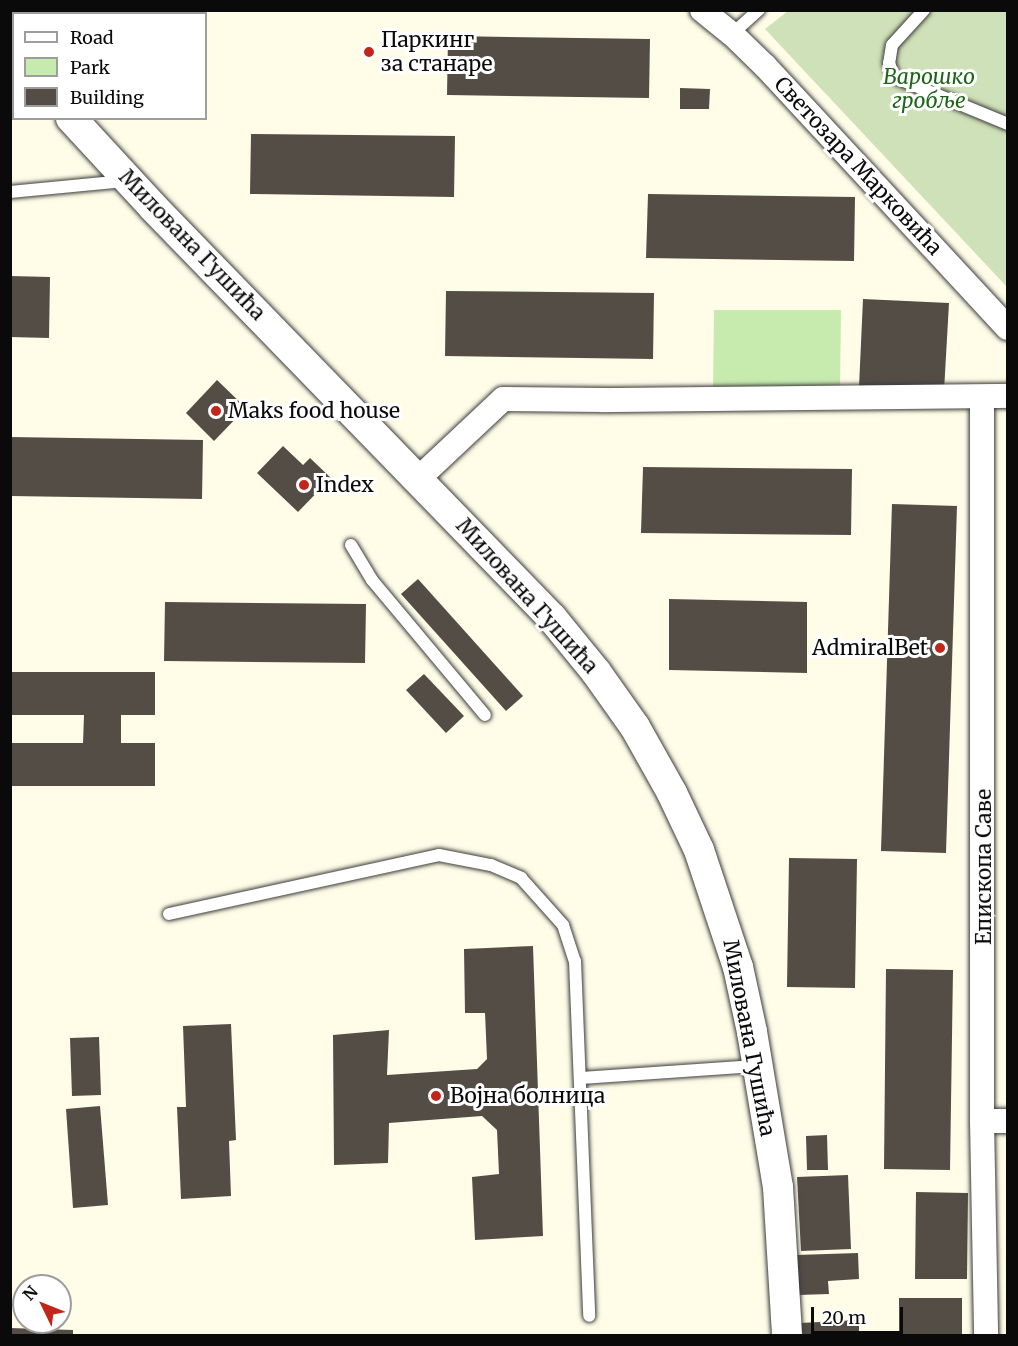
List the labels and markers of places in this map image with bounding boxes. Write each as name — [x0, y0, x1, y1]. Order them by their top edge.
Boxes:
place label: Паркинг за станаре — [381, 27, 493, 77]
marker: Паркинг за станаре — [362, 45, 376, 59]
place label: Maks food house — [228, 398, 400, 424]
marker: Maks food house — [209, 404, 223, 418]
place label: Index — [316, 472, 374, 498]
marker: Index — [297, 478, 311, 492]
place label: AdmiralBet — [812, 635, 928, 661]
marker: AdmiralBet — [933, 641, 947, 655]
place label: Војна болница — [450, 1083, 605, 1109]
marker: Војна болница — [427, 1087, 445, 1105]

